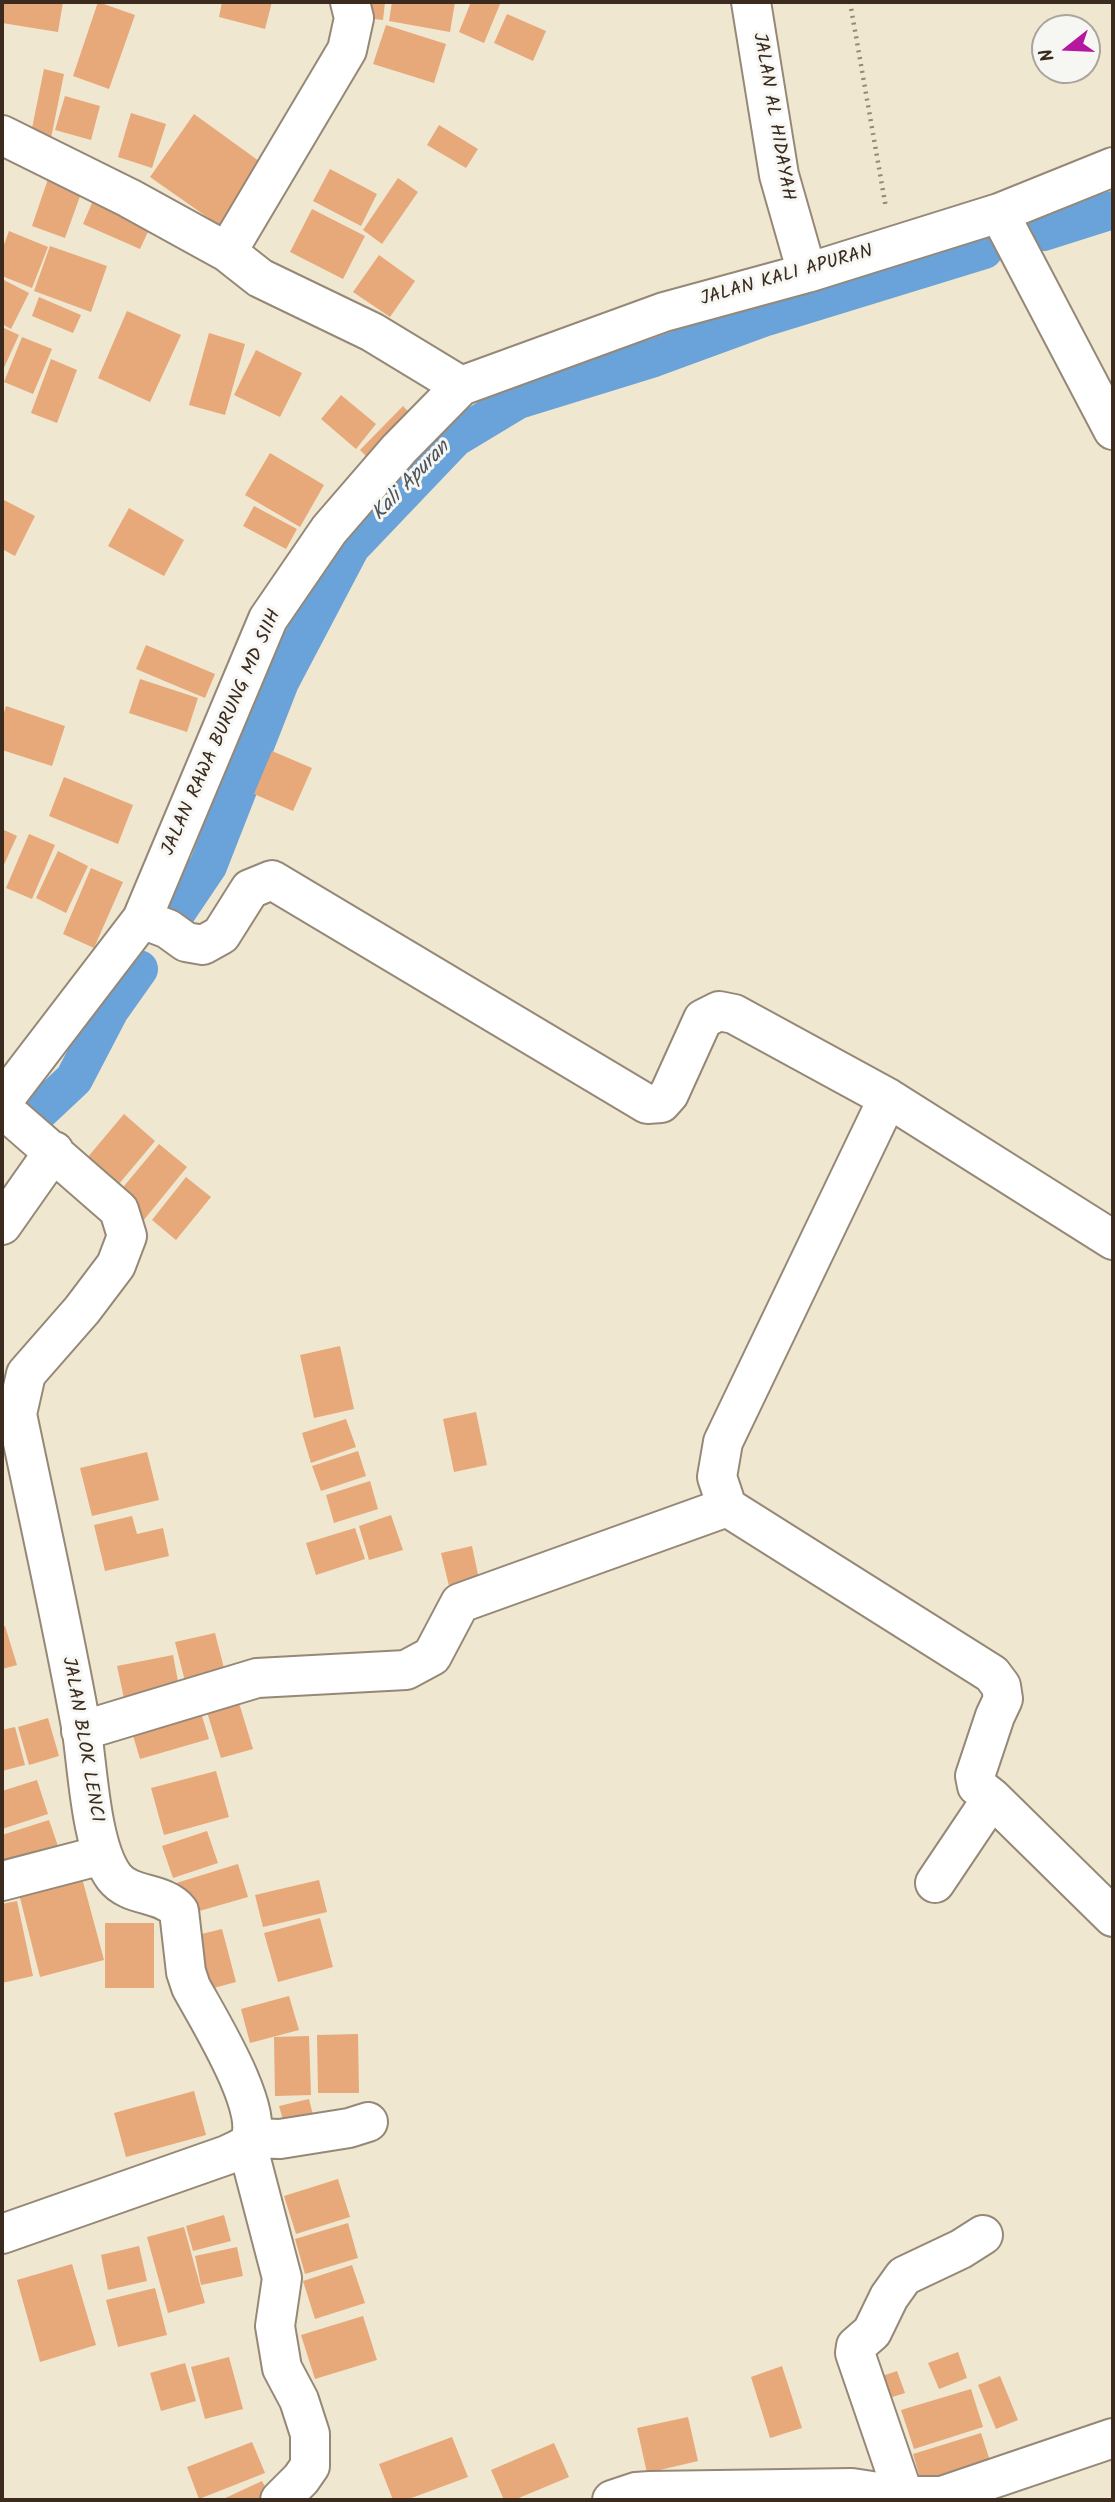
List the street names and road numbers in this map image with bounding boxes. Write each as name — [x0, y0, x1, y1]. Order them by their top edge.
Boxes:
street label: JALAN AL HIDAYAH — [746, 31, 798, 203]
street label: JALAN KALI APURAN — [698, 241, 876, 313]
street label: JALAN RAWA BURUNG MD SIIH — [158, 606, 288, 860]
street label: JALAN BLOK LENCI — [55, 1656, 107, 1824]

